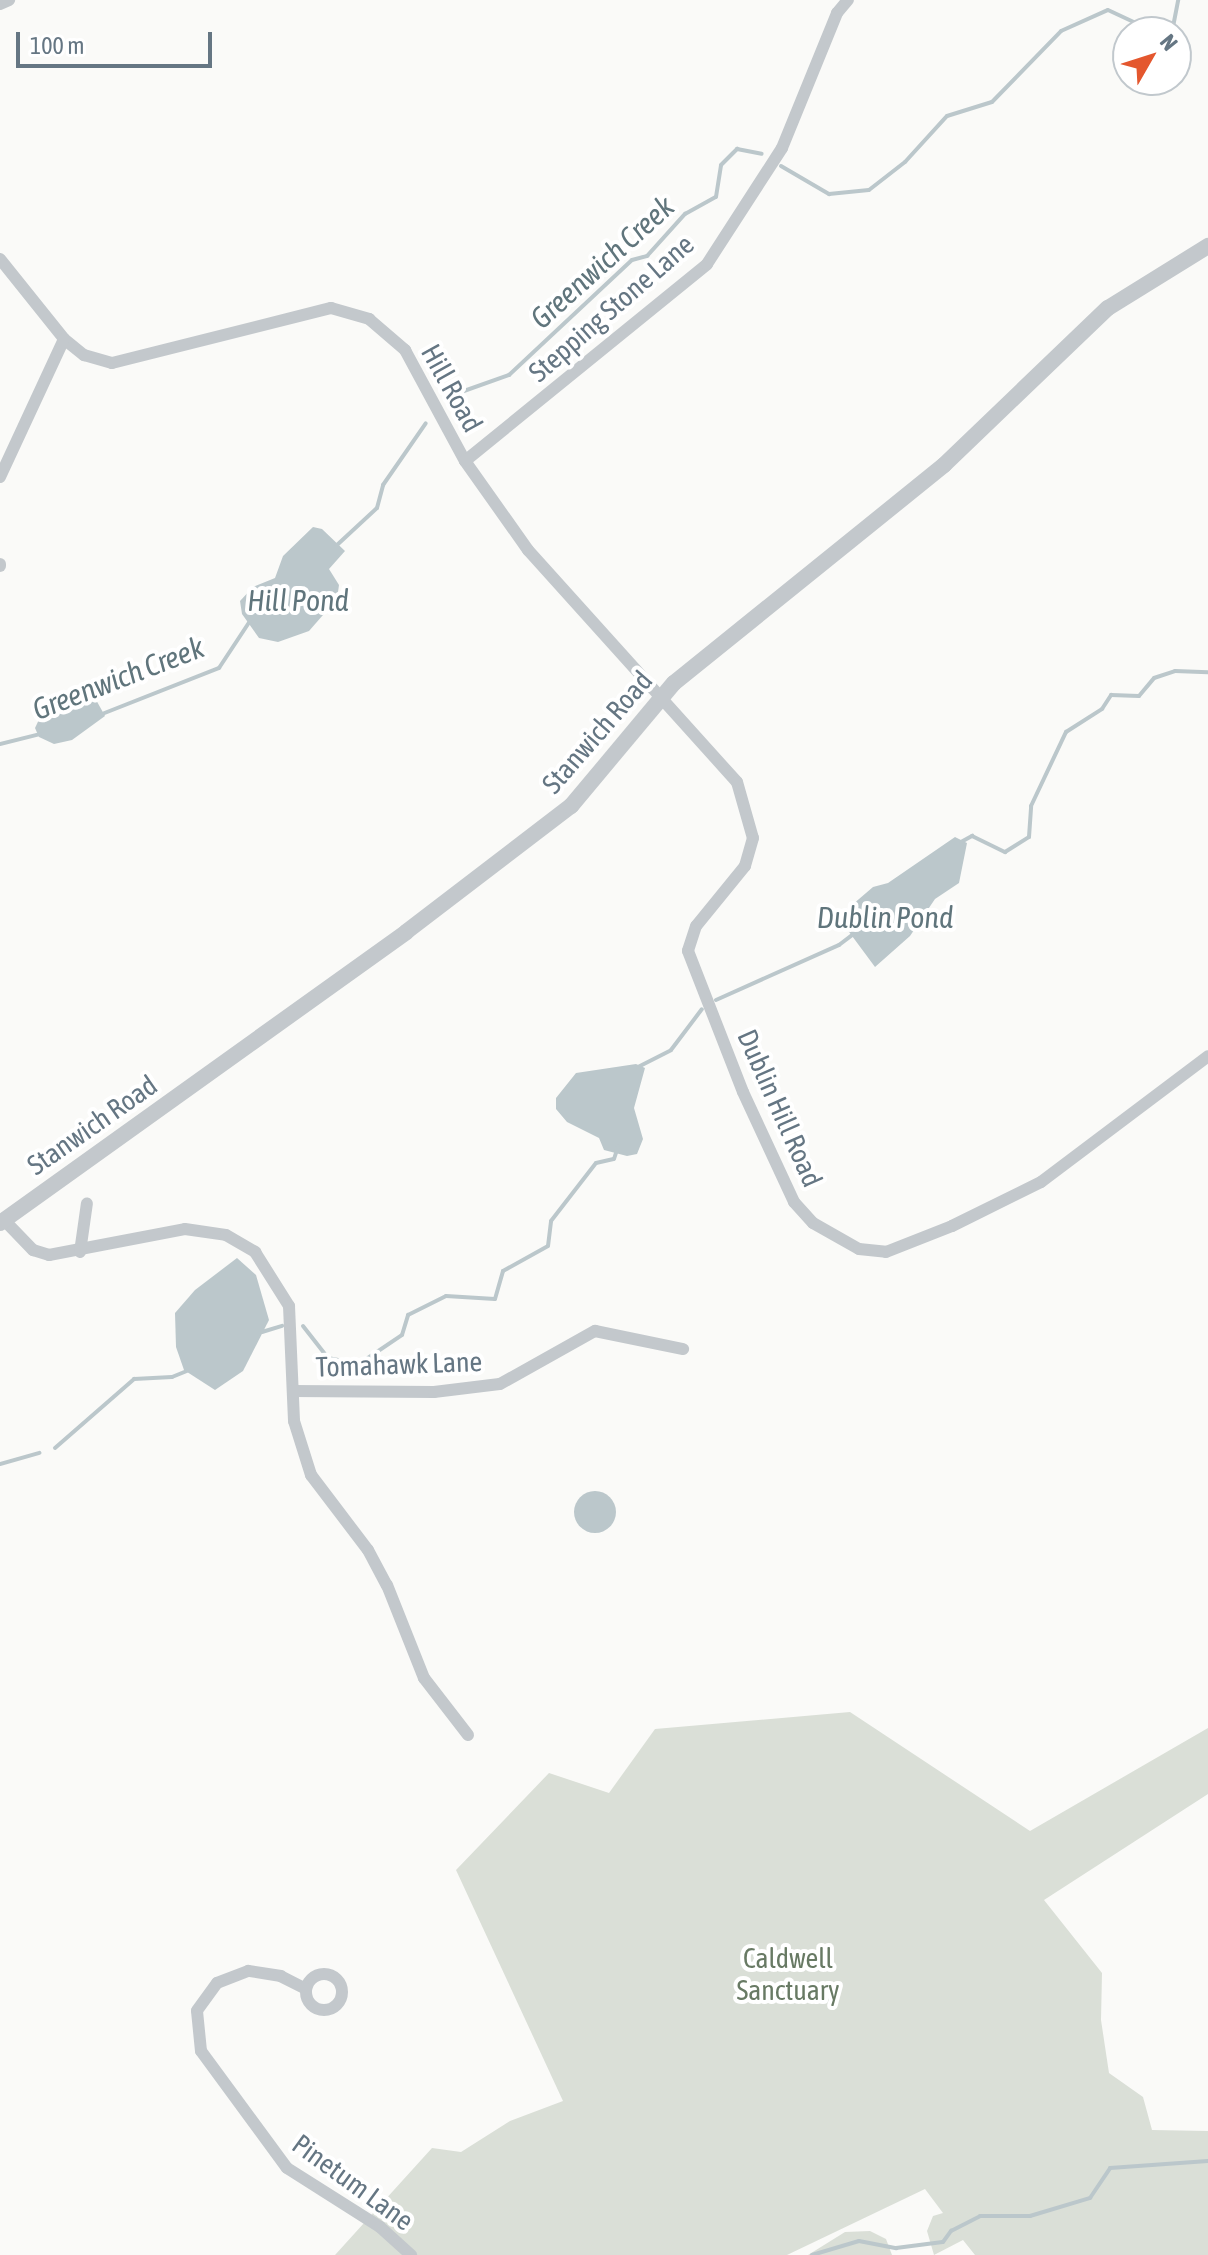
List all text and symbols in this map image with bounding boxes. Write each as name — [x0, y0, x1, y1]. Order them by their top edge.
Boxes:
scale bar — [20, 16, 216, 66]
north arrow — [1112, 16, 1192, 96]
text: N — [1155, 29, 1183, 55]
text: 100 m — [30, 32, 84, 59]
water label: Greenwich Creek — [523, 188, 681, 336]
street label: Stepping Stone Lane — [522, 227, 700, 389]
street label: Hill Road — [414, 338, 490, 438]
water label: Hill Pond — [247, 582, 349, 618]
water label: Greenwich Creek — [27, 629, 209, 727]
street label: Stanwich Road — [535, 664, 659, 800]
water label: Dublin Pond — [817, 899, 953, 935]
street label: Dublin Hill Road — [730, 1024, 830, 1192]
street label: Stanwich Road — [21, 1068, 163, 1182]
street label: Tomahawk Lane — [315, 1344, 483, 1384]
park label: Caldwell Sanctuary — [736, 1941, 840, 2007]
street label: Pinetum Lane — [286, 2127, 420, 2237]

